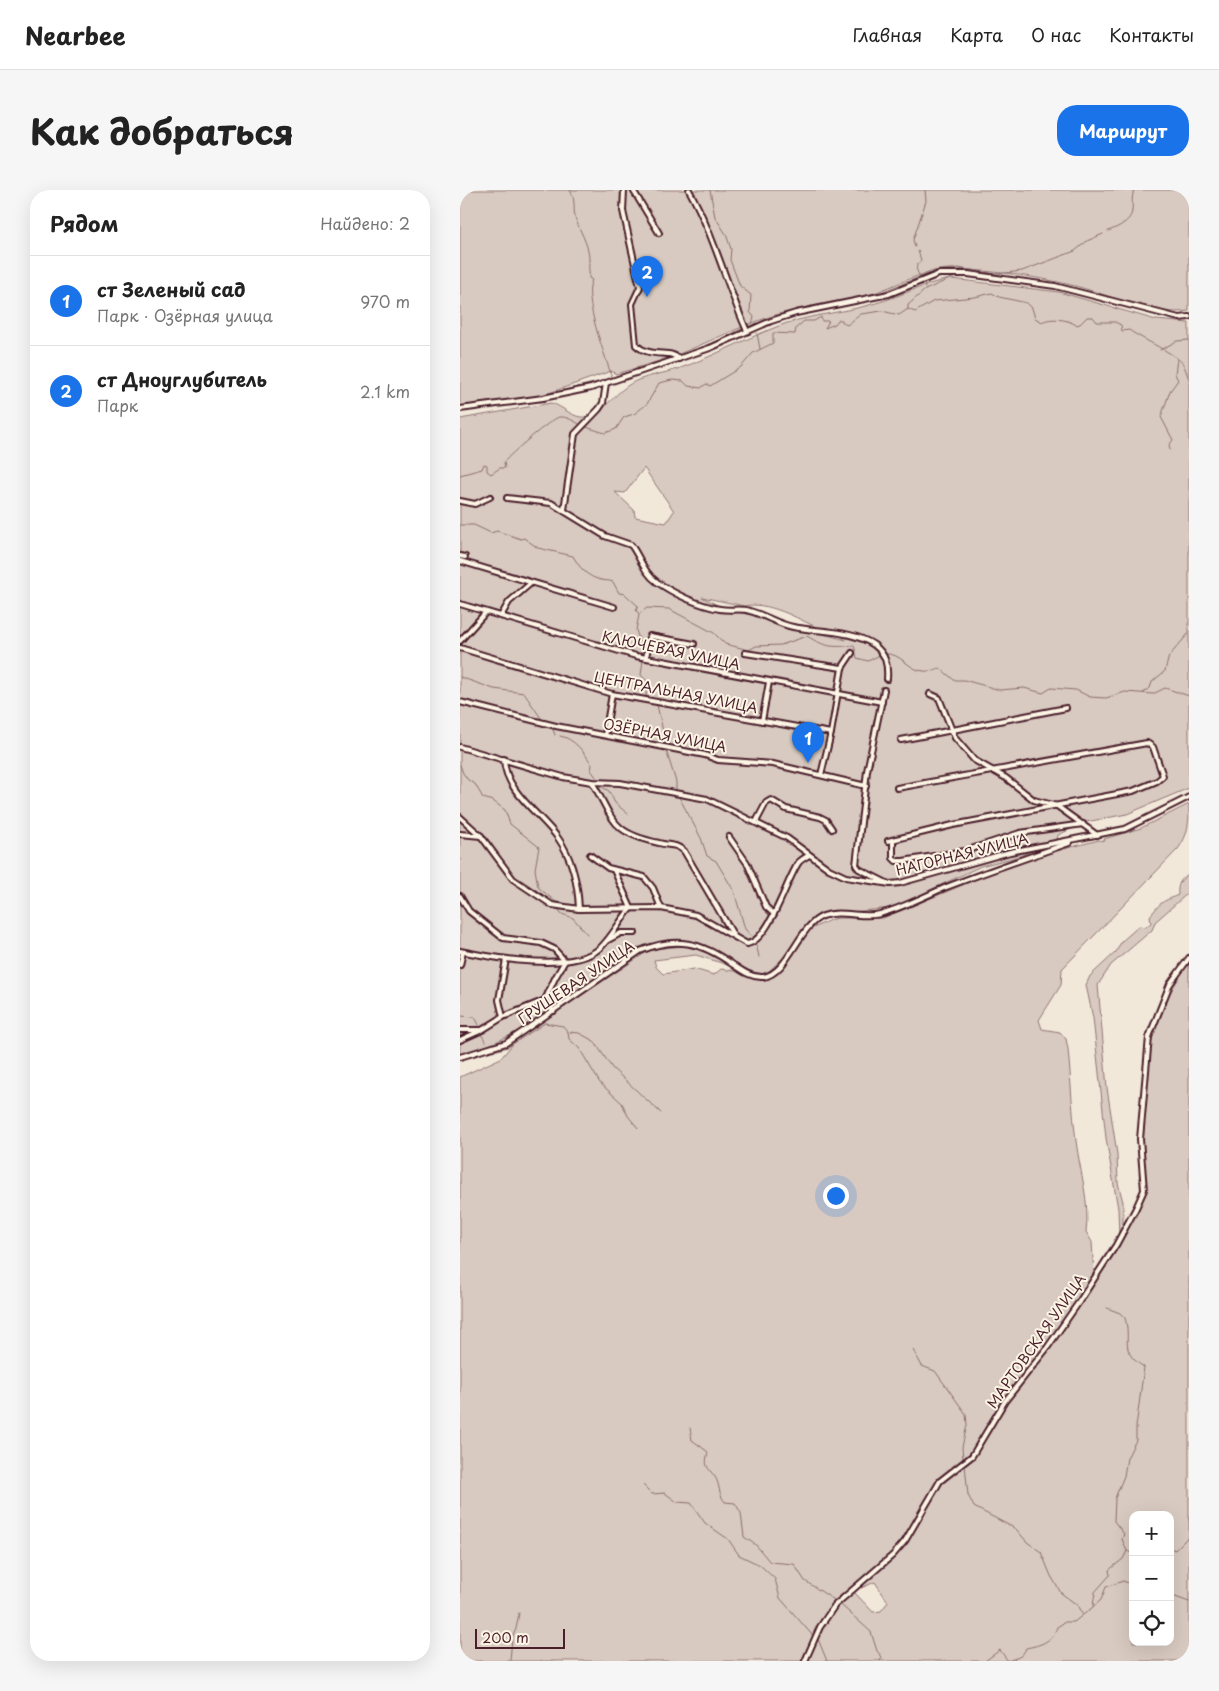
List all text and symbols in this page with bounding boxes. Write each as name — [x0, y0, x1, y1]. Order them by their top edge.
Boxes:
text: Nearbee — [25, 17, 126, 53]
text: Главная — [853, 21, 922, 48]
text: Карта — [950, 21, 1003, 48]
text: О нас — [1031, 21, 1081, 48]
text: Контакты — [1109, 21, 1194, 48]
text: Как добраться — [30, 104, 294, 157]
button: Маршрут — [1057, 105, 1189, 156]
text: Рядом — [50, 207, 118, 239]
text: Найдено: 2 — [320, 211, 410, 235]
pin: 2 — [631, 256, 663, 297]
text: ст Зеленый сад — [97, 275, 245, 303]
text: 1 — [62, 289, 70, 313]
text: 970 m — [360, 289, 410, 313]
text: Парк · Озёрная улица — [97, 303, 273, 327]
text: ст Дноуглубитель — [97, 365, 267, 393]
text: 2 — [60, 379, 72, 403]
text: 2.1 km — [360, 379, 410, 403]
text: Парк — [97, 393, 138, 417]
street label: КЛЮЧЕВАЯ УЛИЦА — [600, 625, 742, 675]
street label: ЦЕНТРАЛЬНАЯ УЛИЦА — [592, 666, 760, 718]
street label: ОЗЁРНАЯ УЛИЦА — [602, 713, 729, 757]
pin: 1 — [792, 722, 824, 763]
street label: НАГОРНАЯ УЛИЦА — [894, 827, 1031, 881]
street label: ГРУШЕВАЯ УЛИЦА — [514, 935, 639, 1029]
your location — [823, 1183, 849, 1209]
street label: МАРТОВСКАЯ УЛИЦА — [982, 1269, 1091, 1413]
map controls — [1129, 1511, 1174, 1646]
button: + — [1129, 1511, 1174, 1556]
button: − — [1129, 1556, 1174, 1601]
button: locate — [1129, 1601, 1174, 1646]
scale bar — [475, 1626, 565, 1649]
text: 200 m — [482, 1627, 529, 1648]

